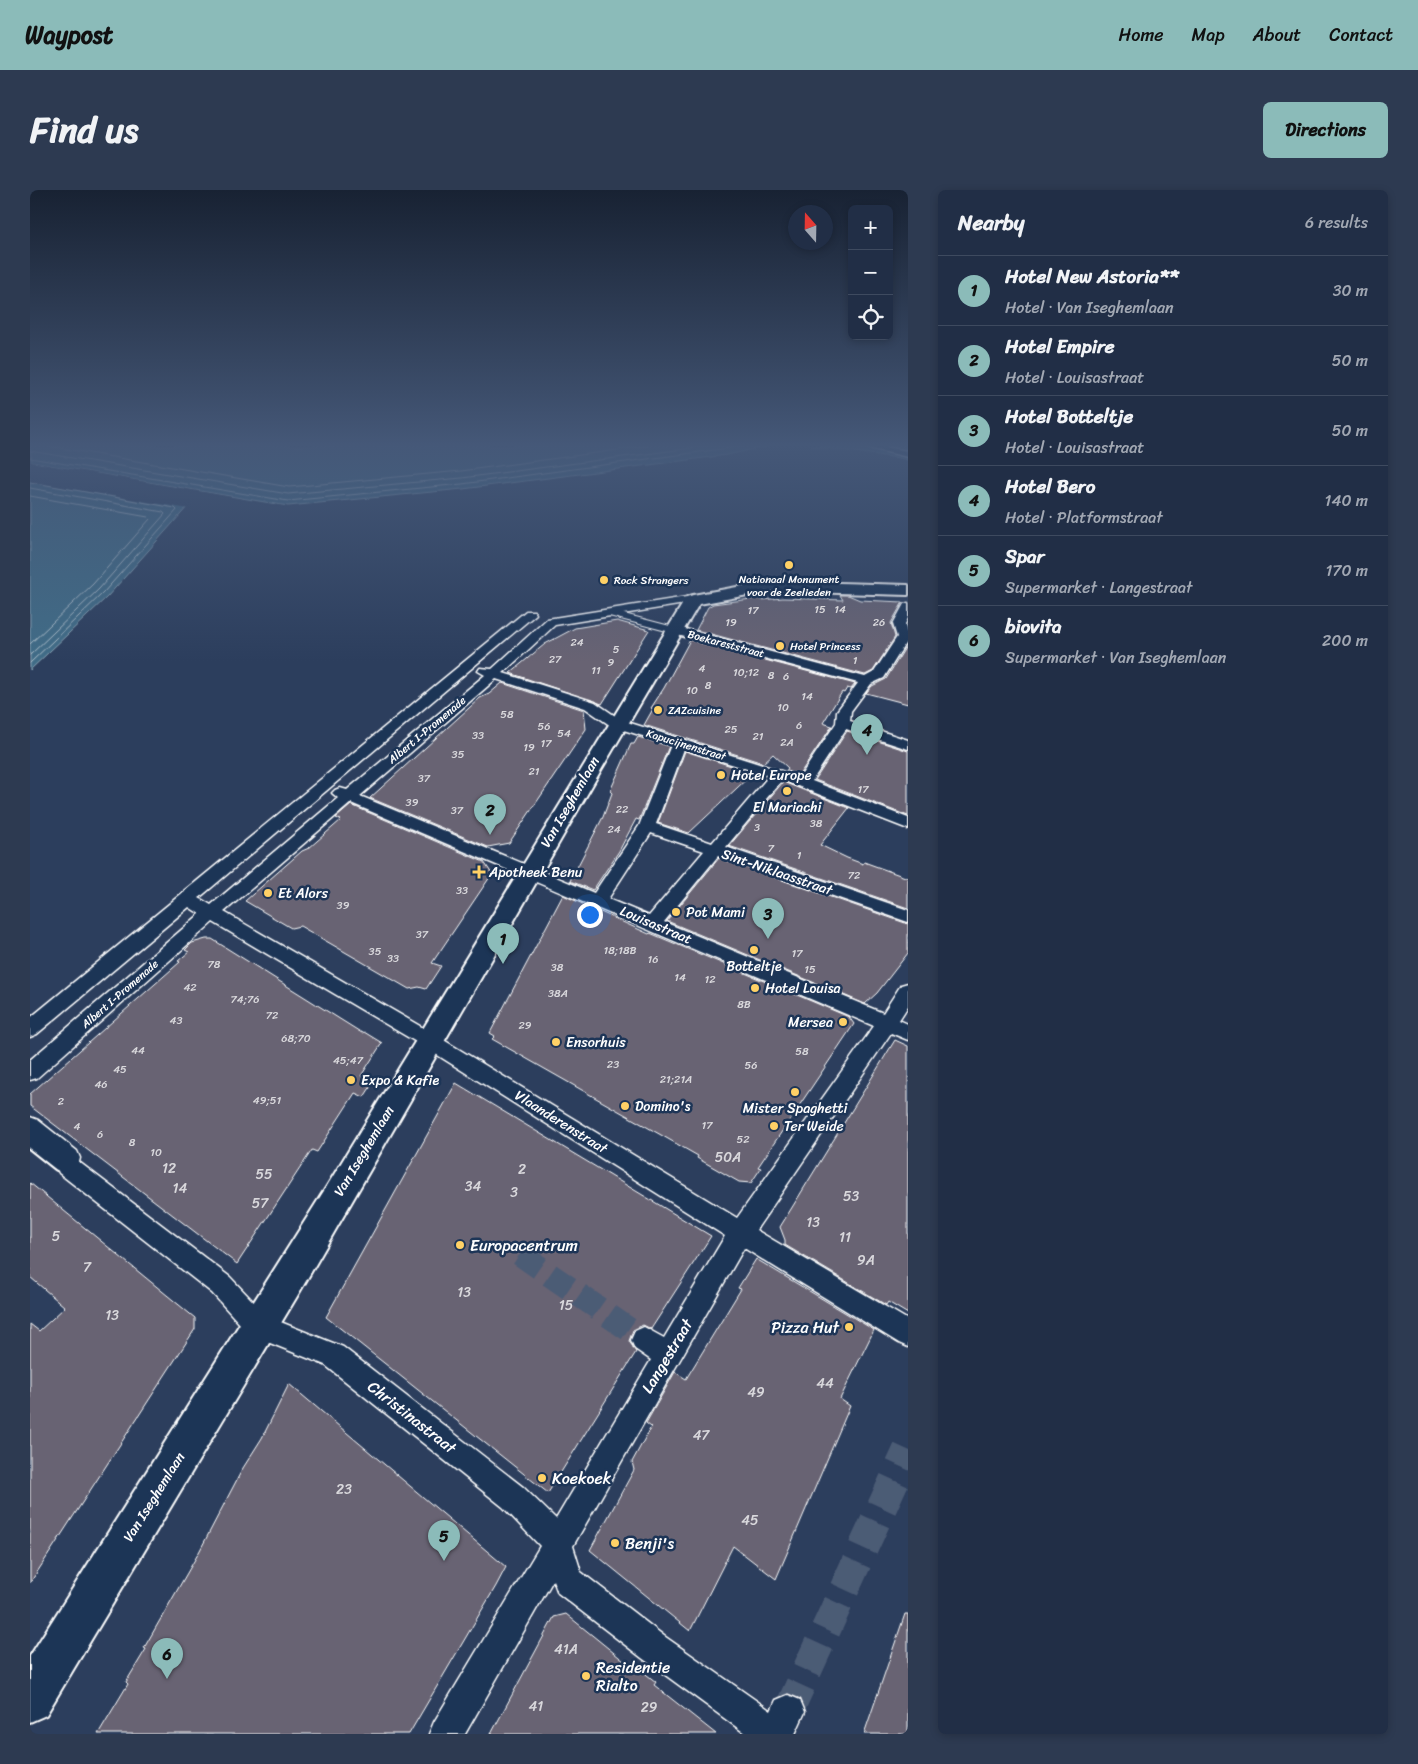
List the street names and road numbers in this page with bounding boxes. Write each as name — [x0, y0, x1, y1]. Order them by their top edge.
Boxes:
street label: Boekareststraat — [685, 625, 767, 663]
street label: Albert I-Promenade — [383, 691, 471, 769]
street label: Kapucijnenstraat — [644, 724, 729, 766]
street label: Van Iseghemlaan — [534, 751, 607, 853]
street label: Sint-Niklaasstraat — [718, 841, 837, 903]
street label: Louisastraat — [616, 899, 696, 951]
street label: Albert I-Promenade — [76, 955, 163, 1034]
street label: Vlaanderenstraat — [510, 1083, 614, 1161]
street label: Van Iseghemlaan — [327, 1100, 401, 1201]
street label: Langestraat — [633, 1313, 701, 1399]
street label: Christinastraat — [361, 1373, 463, 1462]
street label: Van Iseghemlaan — [116, 1447, 192, 1547]

